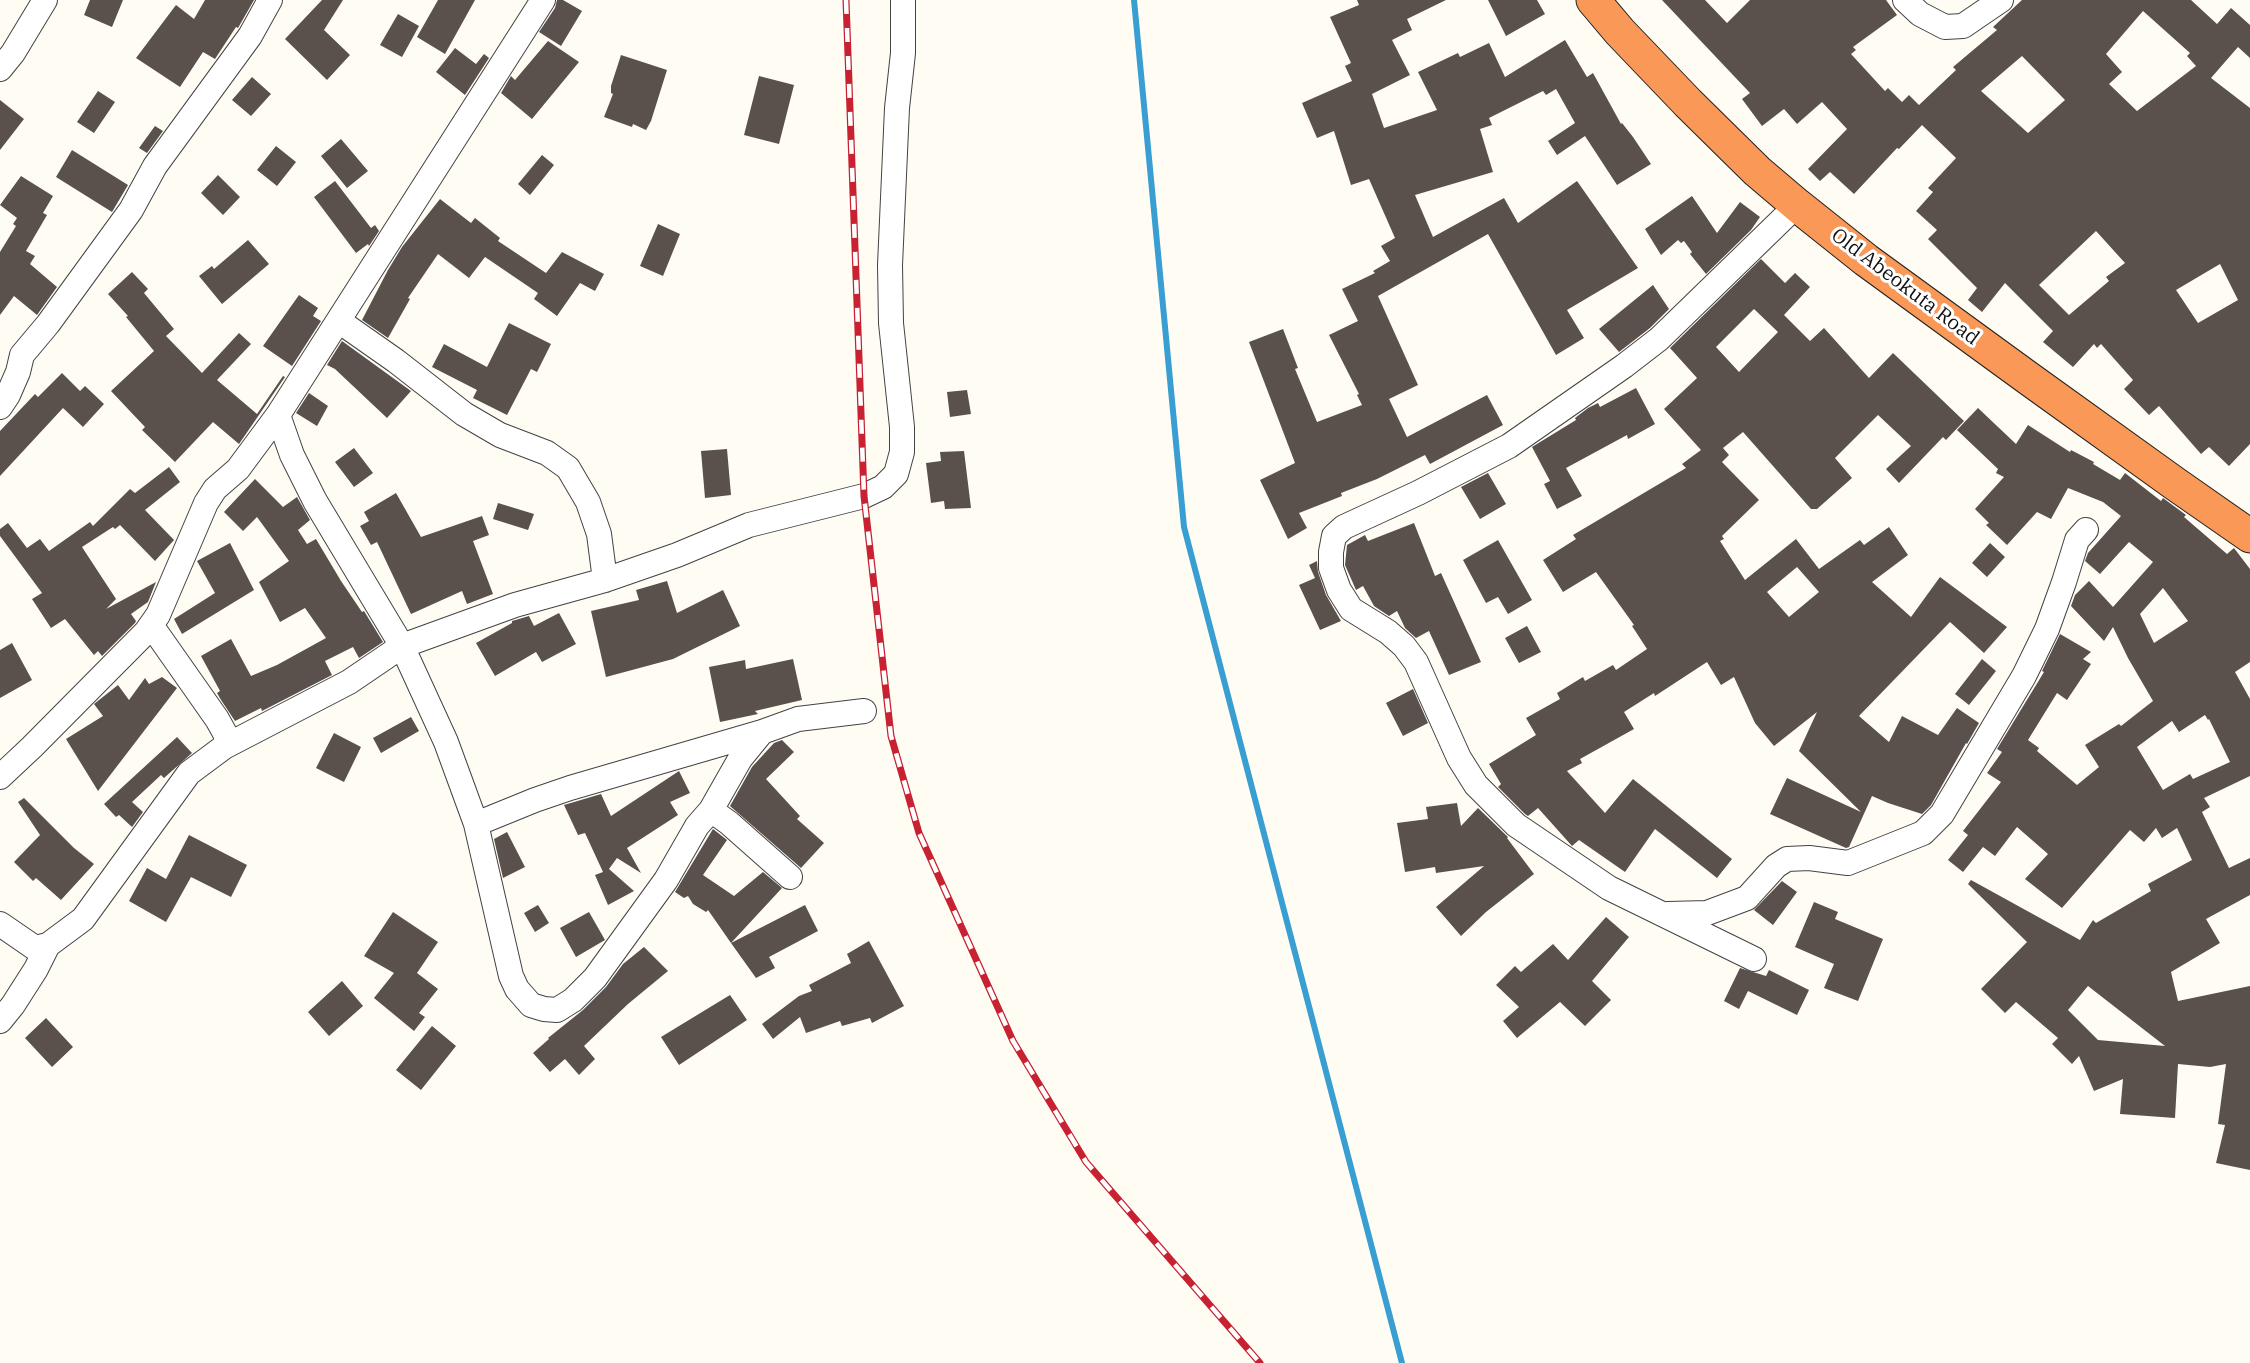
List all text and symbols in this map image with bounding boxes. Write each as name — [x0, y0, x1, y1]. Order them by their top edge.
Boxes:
street label: Old Abeokuta Road — [1826, 223, 1984, 351]

